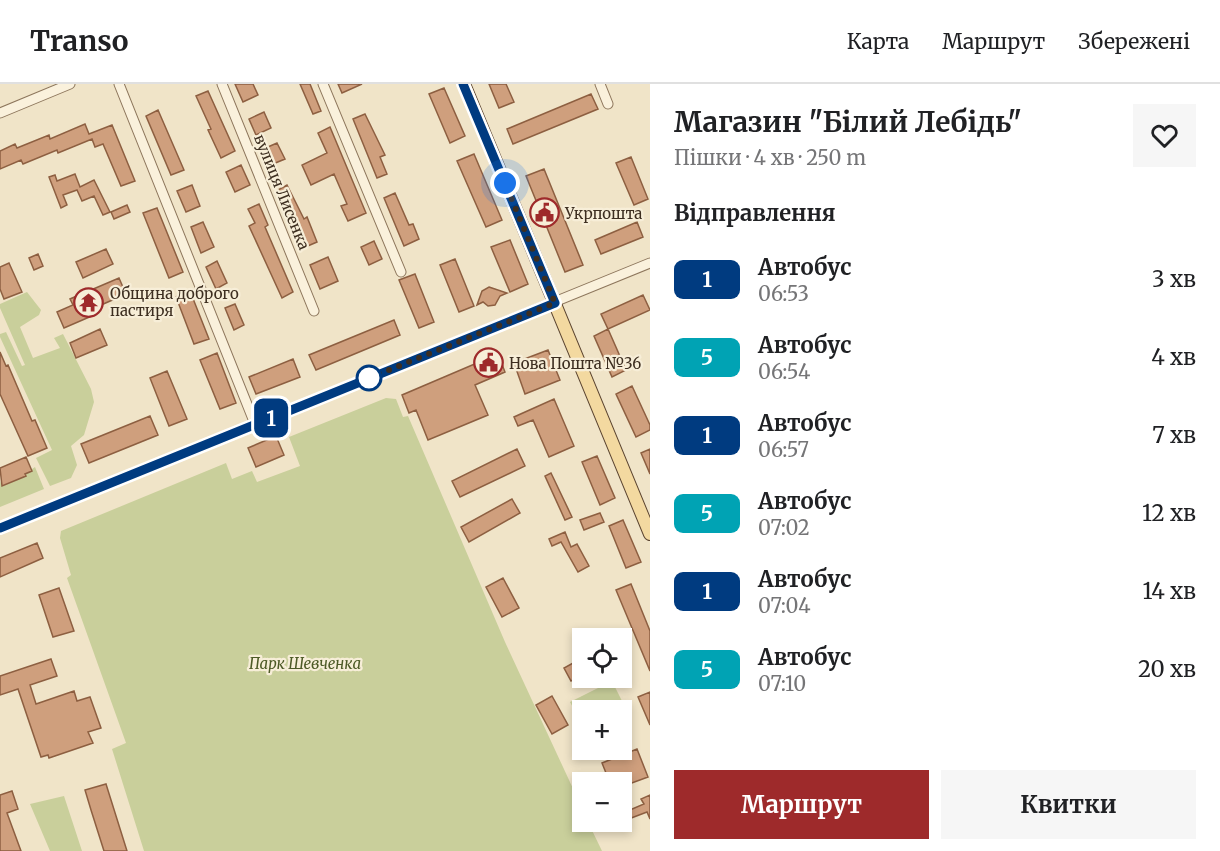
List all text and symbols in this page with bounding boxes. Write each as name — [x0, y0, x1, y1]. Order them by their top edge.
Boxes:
text: Transo — [30, 23, 128, 59]
text: Карта — [847, 28, 909, 55]
text: Маршрут — [942, 28, 1045, 55]
text: Збережені — [1078, 28, 1190, 55]
text: Магазин "Білий Лебідь" — [674, 104, 1022, 140]
button: heart — [1133, 104, 1196, 167]
street label: вулиця Лисенка — [250, 131, 314, 253]
text: Пішки · 4 хв · 250 m — [674, 145, 866, 170]
your location — [490, 168, 520, 198]
public building icon: Укрпошта — [528, 197, 560, 229]
text: Відправлення — [674, 199, 836, 227]
place label: Укрпошта — [564, 204, 642, 223]
text: Автобус — [758, 253, 851, 281]
text: 3 хв — [1152, 265, 1196, 293]
text: 1 — [702, 266, 712, 293]
text: 06:53 — [758, 281, 809, 306]
place label: Община доброго пастиря — [110, 284, 239, 320]
temple icon: Община доброго пастиря — [73, 286, 105, 318]
text: Автобус — [758, 331, 851, 359]
text: 4 хв — [1151, 343, 1196, 371]
text: 5 — [701, 344, 713, 371]
public building icon: Нова Пошта №36 — [472, 347, 504, 379]
place label: Нова Пошта №36 — [509, 354, 641, 373]
text: 06:54 — [758, 359, 810, 384]
unlabelled marker — [356, 365, 382, 391]
line badge: 1 — [252, 398, 290, 438]
text: 1 — [266, 405, 276, 432]
text: Автобус — [758, 409, 851, 437]
text: 7 хв — [1152, 421, 1196, 449]
text: 1 — [702, 422, 712, 449]
text: 06:57 — [758, 437, 809, 462]
text: Автобус — [758, 487, 851, 515]
text: 12 хв — [1142, 499, 1196, 527]
text: 5 — [701, 500, 713, 527]
text: 07:02 — [758, 515, 810, 540]
text: Автобус — [758, 565, 851, 593]
text: 14 хв — [1142, 577, 1196, 605]
text: 1 — [702, 578, 712, 605]
text: 07:04 — [758, 593, 810, 618]
map controls — [572, 628, 632, 832]
button: locate — [572, 628, 632, 688]
text: Автобус — [758, 643, 851, 671]
park label: Парк Шевченка — [249, 654, 361, 673]
text: 20 хв — [1138, 655, 1196, 683]
text: 5 — [701, 656, 713, 683]
text: 07:10 — [758, 671, 806, 696]
button: + — [572, 700, 632, 760]
button: Маршрут — [674, 770, 929, 839]
button: Квитки — [941, 770, 1196, 839]
button: − — [572, 772, 632, 832]

